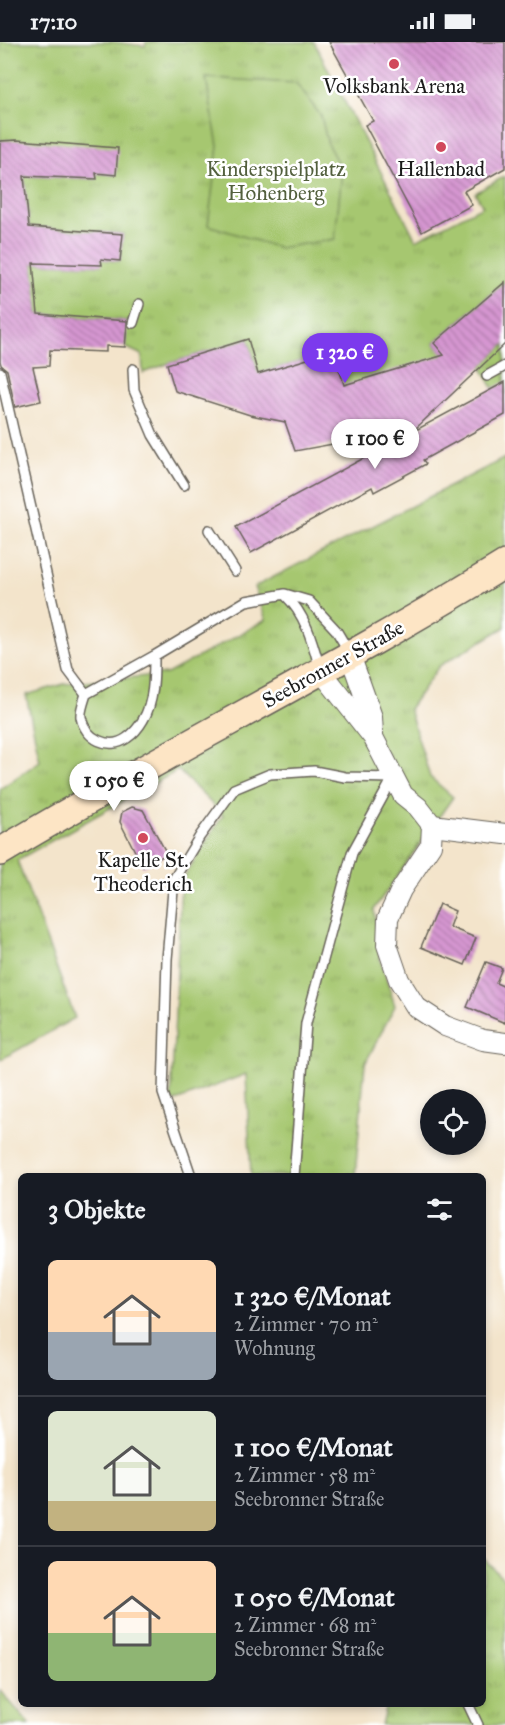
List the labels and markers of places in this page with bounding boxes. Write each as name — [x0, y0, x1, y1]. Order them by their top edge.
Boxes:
marker: Volksbank Arena — [387, 57, 401, 71]
place label: Volksbank Arena — [322, 73, 465, 99]
marker: Hallenbad — [434, 140, 448, 154]
place label: Hallenbad — [397, 156, 485, 182]
pin: 1 320 € — [290, 333, 400, 384]
pin: 1 100 € — [320, 419, 430, 470]
pin: 1 050 € — [59, 761, 169, 812]
marker: Kapelle St. Theoderich — [136, 831, 150, 845]
place label: Kapelle St. Theoderich — [94, 847, 193, 897]

